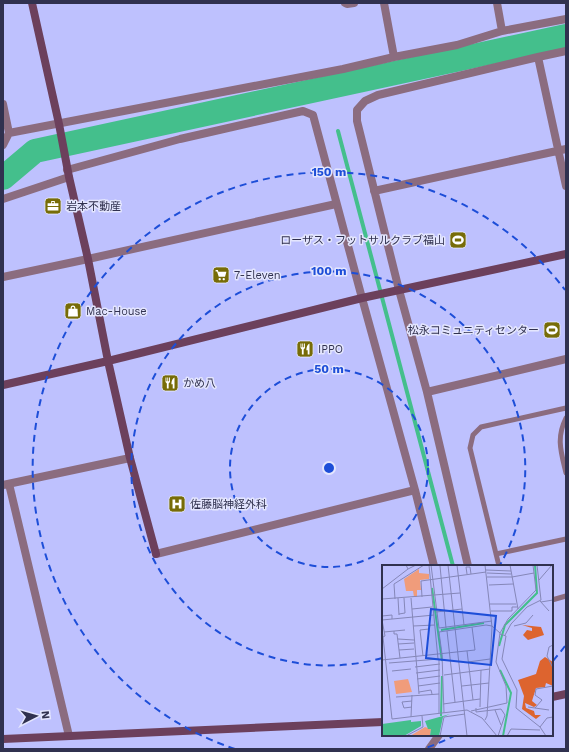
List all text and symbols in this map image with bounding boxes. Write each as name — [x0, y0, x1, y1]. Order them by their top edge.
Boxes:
text: 150 m — [312, 165, 346, 179]
office icon: 岩本不動産 — [43, 196, 63, 216]
place label: 岩本不動産 — [66, 200, 121, 213]
sports icon: ローザス・フットサルクラブ福山 — [448, 230, 468, 250]
place label: ローザス・フットサルクラブ福山 — [280, 234, 445, 247]
text: 100 m — [311, 264, 347, 278]
supermarket icon: 7-Eleven — [211, 265, 231, 285]
place label: 7-Eleven — [234, 269, 281, 282]
shop icon: Mac-House — [63, 301, 83, 321]
place label: Mac-House — [86, 305, 147, 318]
sports icon: 松永コミュニティセンター — [542, 320, 562, 340]
place label: 松永コミュニティセンター — [408, 324, 539, 337]
restaurant icon: IPPO — [295, 339, 315, 359]
place label: IPPO — [318, 343, 343, 356]
text: 50 m — [314, 362, 344, 376]
restaurant icon: かめ八 — [160, 373, 180, 393]
place label: かめ八 — [183, 377, 216, 390]
centre of rings — [322, 461, 336, 475]
hospital icon: 佐藤脳神経外科 — [167, 494, 187, 514]
place label: 佐藤脳神経外科 — [190, 498, 267, 511]
inset map — [382, 565, 553, 736]
north arrow — [16, 696, 56, 736]
text: N — [39, 710, 52, 720]

